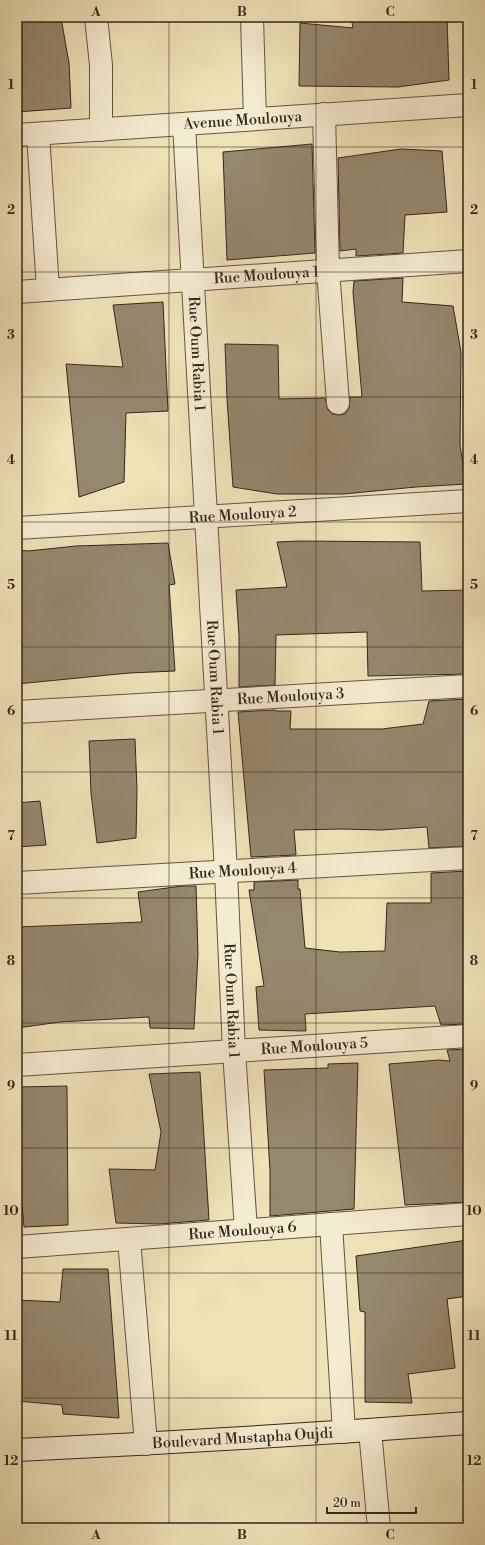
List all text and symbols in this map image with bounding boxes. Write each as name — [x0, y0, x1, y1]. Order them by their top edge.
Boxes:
text: A — [90, 4, 101, 20]
text: B — [237, 4, 247, 20]
text: C — [385, 4, 395, 20]
text: 1 — [8, 77, 15, 93]
text: 1 — [471, 77, 478, 93]
street label: Avenue Moulouya — [181, 107, 303, 134]
text: 2 — [7, 202, 15, 218]
text: 2 — [470, 202, 478, 218]
street label: Rue Moulouya 1 — [213, 262, 320, 288]
street label: Rue Oum Rabia 1 — [184, 296, 209, 412]
text: 3 — [7, 327, 15, 343]
text: 3 — [470, 327, 478, 343]
text: 4 — [7, 452, 16, 468]
text: 4 — [470, 452, 479, 468]
street label: Rue Moulouya 2 — [188, 502, 297, 528]
text: 5 — [7, 577, 15, 593]
text: 5 — [470, 577, 478, 593]
street label: Rue Oum Rabia 1 — [202, 619, 227, 736]
street label: Rue Moulouya 3 — [236, 684, 345, 709]
text: 6 — [7, 703, 15, 719]
text: 6 — [470, 703, 478, 719]
text: 7 — [7, 828, 15, 844]
text: 7 — [470, 828, 478, 844]
street label: Rue Moulouya 4 — [188, 859, 297, 883]
street label: Rue Oum Rabia 1 — [219, 943, 243, 1059]
text: 8 — [7, 953, 15, 969]
text: 8 — [470, 953, 478, 969]
street label: Rue Moulouya 5 — [260, 1033, 369, 1059]
text: 9 — [7, 1078, 15, 1094]
text: 9 — [470, 1078, 478, 1094]
text: 10 — [3, 1203, 19, 1219]
text: 10 — [466, 1203, 482, 1219]
street label: Rue Moulouya 6 — [188, 1218, 297, 1244]
text: 11 — [5, 1328, 18, 1344]
text: 11 — [468, 1328, 481, 1344]
street label: Boulevard Mustapha Oujdi — [151, 1423, 334, 1453]
text: 12 — [4, 1453, 18, 1469]
text: 12 — [467, 1453, 481, 1469]
scale bar — [327, 1489, 416, 1515]
text: 20 m — [333, 1496, 361, 1511]
text: A — [90, 1527, 101, 1543]
text: B — [237, 1527, 247, 1543]
text: C — [385, 1527, 395, 1543]

